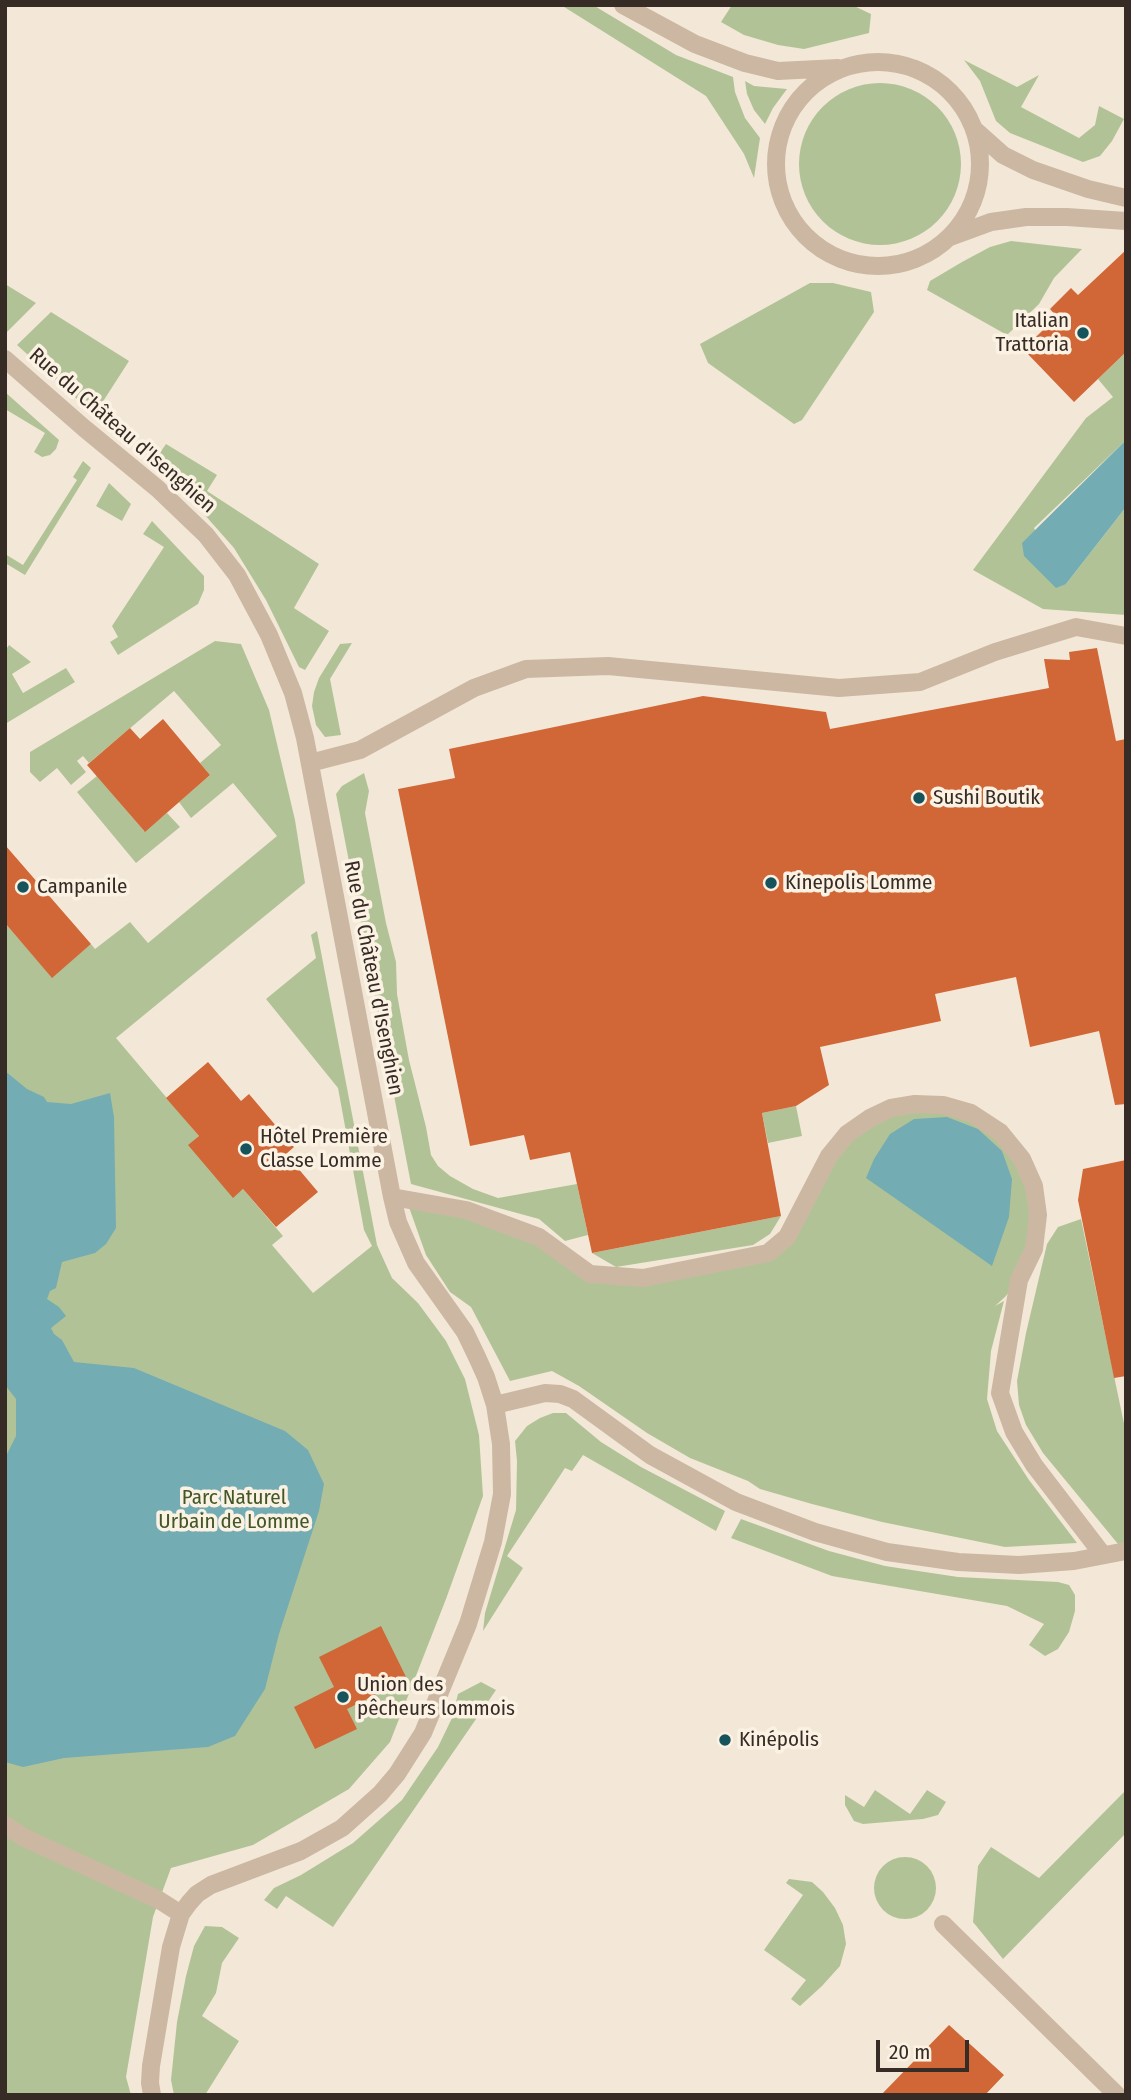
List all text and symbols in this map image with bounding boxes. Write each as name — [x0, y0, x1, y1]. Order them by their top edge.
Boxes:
place label: Italian Trattoria — [996, 308, 1069, 358]
marker: Italian Trattoria — [1075, 325, 1091, 341]
street label: Rue du Château d'Isenghien — [24, 343, 220, 519]
place label: Sushi Boutik — [933, 785, 1040, 811]
marker: Sushi Boutik — [911, 790, 927, 806]
street label: Rue du Château d'Isenghien — [338, 858, 408, 1098]
place label: Kinepolis Lomme — [785, 870, 932, 896]
place label: Campanile — [37, 874, 127, 900]
marker: Kinepolis Lomme — [763, 875, 779, 891]
marker: Campanile — [15, 879, 31, 895]
place label: Hôtel Première Classe Lomme — [260, 1124, 388, 1174]
marker: Hôtel Première Classe Lomme — [238, 1141, 254, 1157]
park label: Parc Naturel Urbain de Lomme — [158, 1485, 310, 1535]
place label: Union des pêcheurs lommois — [357, 1672, 515, 1722]
marker: Union des pêcheurs lommois — [335, 1689, 351, 1705]
place label: Kinépolis — [739, 1727, 819, 1753]
marker: Kinépolis — [717, 1732, 733, 1748]
scale bar — [879, 2026, 972, 2070]
text: 20 m — [889, 2039, 930, 2065]

